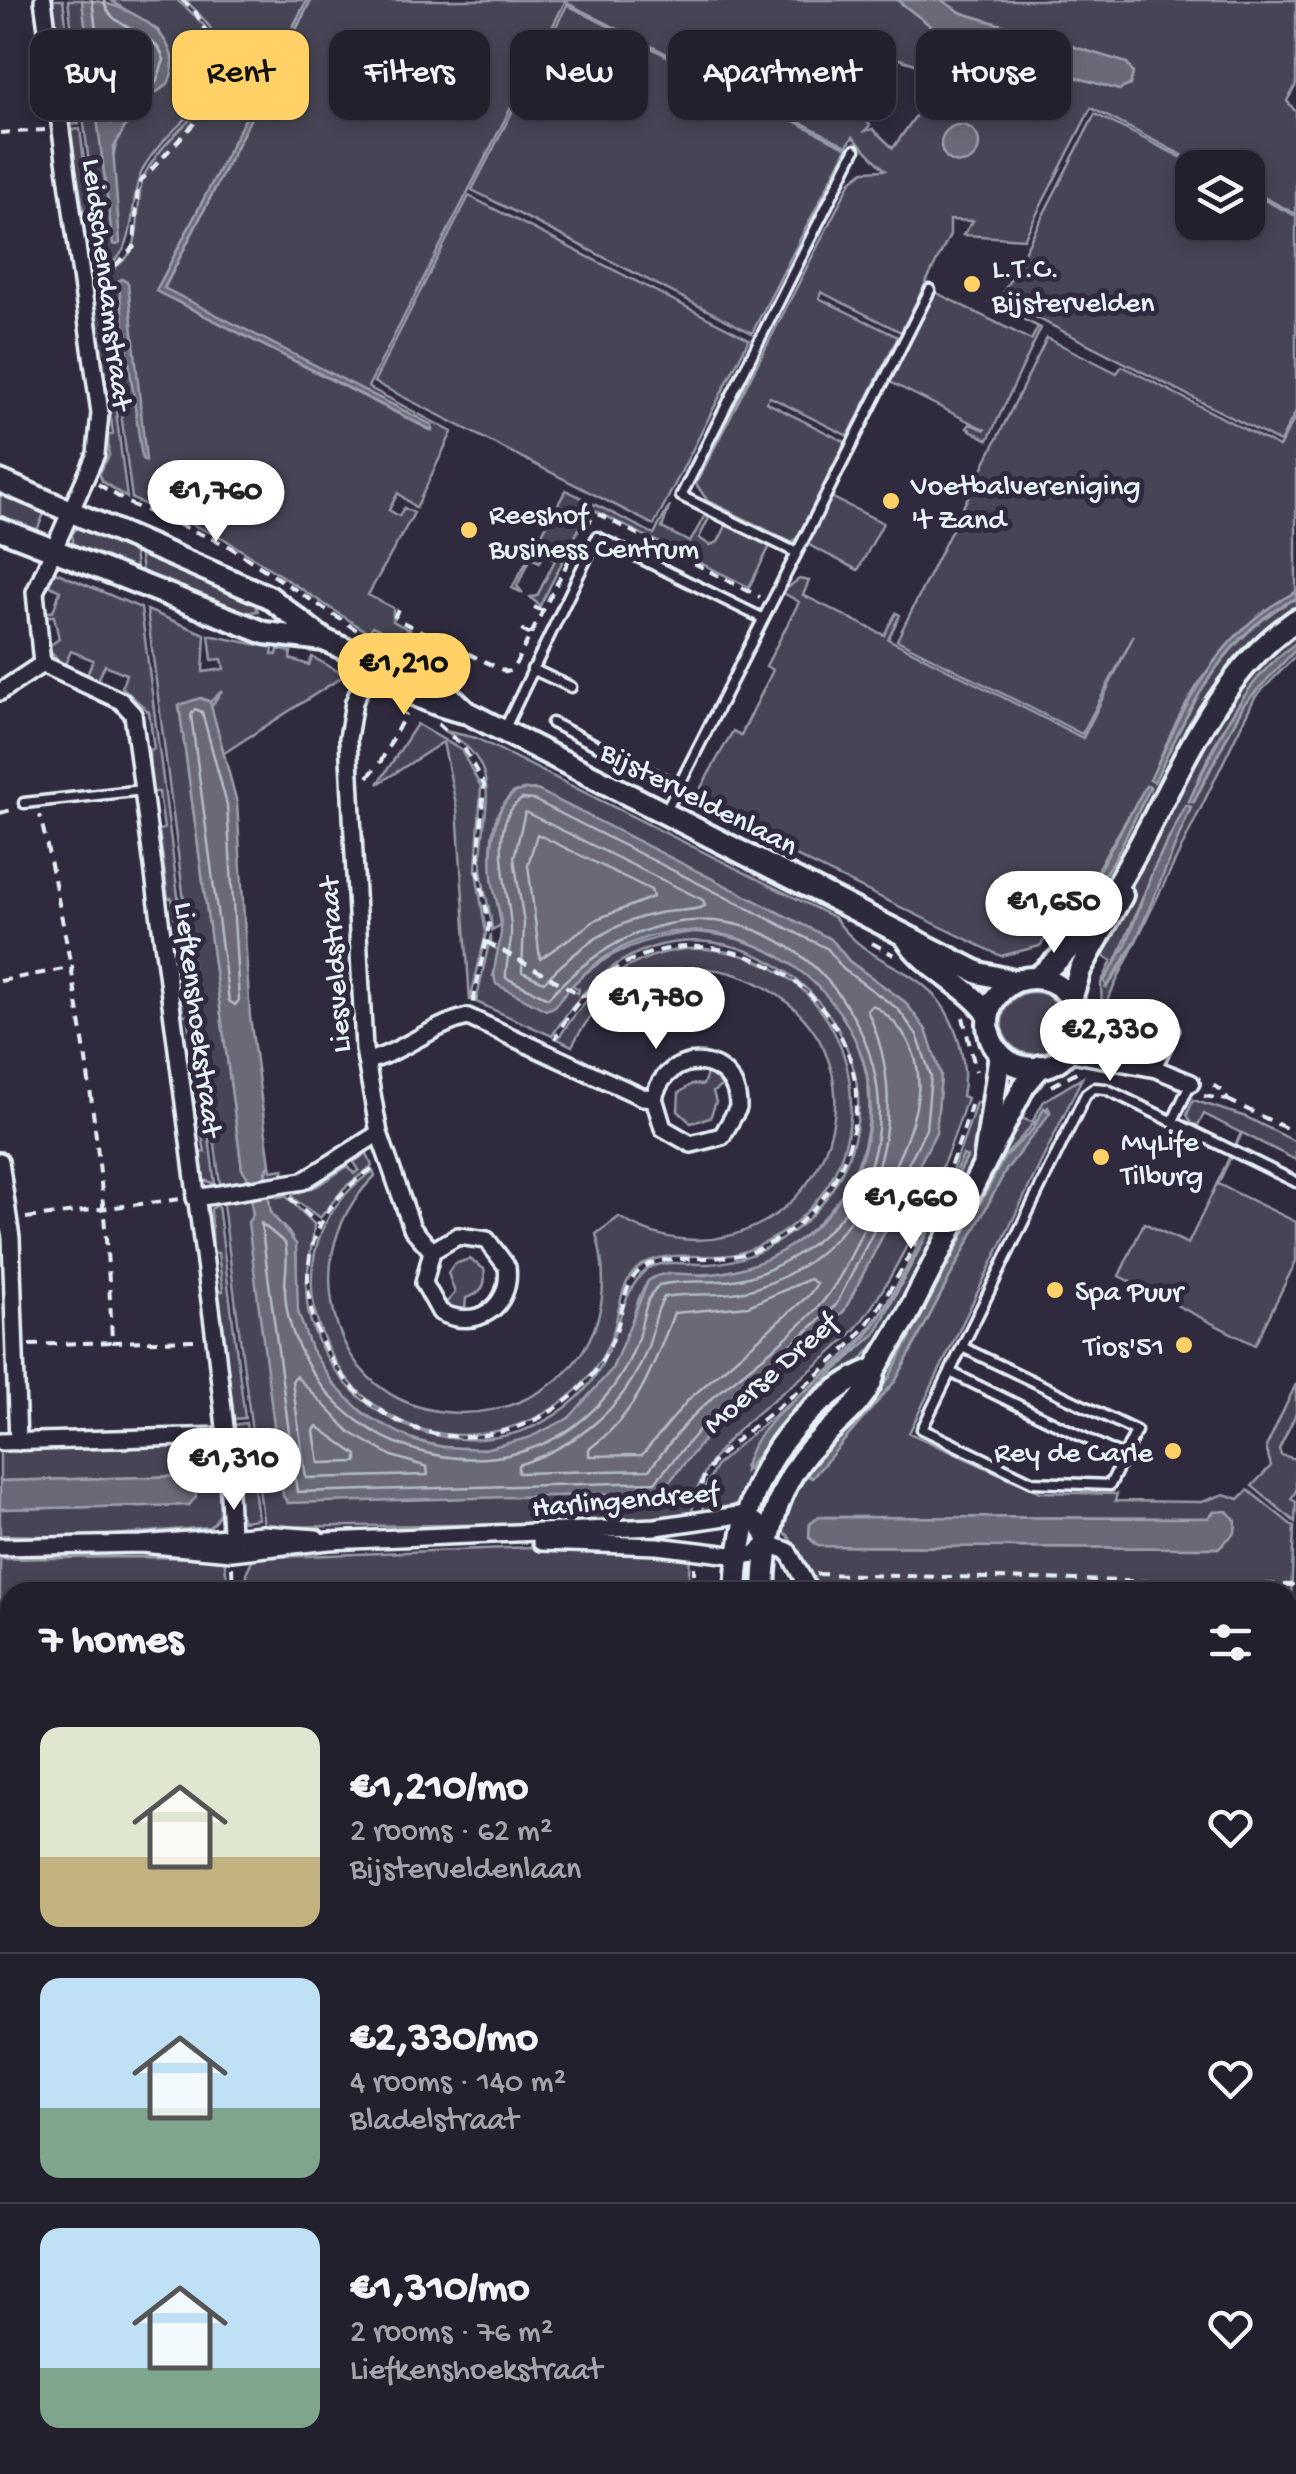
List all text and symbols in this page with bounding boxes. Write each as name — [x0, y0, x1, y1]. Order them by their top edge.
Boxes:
chip: Buy — [30, 30, 152, 120]
chip: Rent — [172, 30, 309, 120]
chip: Filters — [329, 30, 490, 120]
chip: New — [510, 30, 648, 120]
chip: Apartment — [668, 30, 896, 120]
chip: House — [916, 30, 1071, 120]
map controls — [1175, 150, 1265, 240]
button: layers — [1175, 150, 1265, 240]
street label: Leidschendamstraat — [72, 157, 138, 415]
place label: L.T.C. Bijstervelden — [991, 254, 1155, 323]
marker: L.T.C. Bijstervelden — [961, 273, 983, 295]
pin: €1,760 — [135, 460, 297, 545]
place label: Voetbalvereniging 't Zand — [910, 471, 1141, 540]
text: €1,760 — [169, 473, 263, 511]
marker: Voetbalvereniging 't Zand — [880, 490, 902, 512]
place label: Reeshof Business Centrum — [488, 500, 699, 569]
marker: Reeshof Business Centrum — [458, 519, 480, 541]
pin: €1,210 — [323, 633, 485, 718]
text: €1,210 — [360, 646, 448, 684]
street label: Bijsterveldenlaan — [593, 736, 802, 866]
pin: €1,650 — [973, 871, 1135, 956]
street label: Liesveldstraat — [314, 873, 361, 1054]
text: €1,650 — [1007, 884, 1101, 922]
street label: Liefkenshoekstraat — [164, 900, 228, 1142]
pin: €1,780 — [575, 967, 737, 1052]
text: €1,780 — [609, 980, 703, 1018]
pin: €2,330 — [1029, 999, 1191, 1084]
text: €2,330 — [1062, 1012, 1158, 1050]
place label: MyLife Tilburg — [1119, 1127, 1203, 1196]
marker: MyLife Tilburg — [1090, 1146, 1112, 1168]
pin: €1,660 — [830, 1167, 992, 1252]
text: €1,660 — [865, 1180, 957, 1218]
place label: Spa Puur — [1075, 1277, 1185, 1312]
marker: Spa Puur — [1044, 1279, 1066, 1301]
street label: Moerse Dreef — [698, 1306, 848, 1443]
place label: Tios'51 — [1082, 1332, 1164, 1367]
marker: Tios'51 — [1173, 1334, 1195, 1356]
pin: €1,310 — [153, 1428, 315, 1513]
place label: Rey de Carle — [994, 1438, 1154, 1473]
marker: Rey de Carle — [1162, 1440, 1184, 1462]
text: €1,310 — [189, 1441, 279, 1479]
street label: Harlingendreef — [531, 1477, 723, 1528]
icon: filters — [1203, 1615, 1258, 1670]
text: 7 homes — [40, 1618, 183, 1667]
text: €1,210/mo — [350, 1765, 528, 1814]
icon: home — [120, 1767, 240, 1887]
icon: heart — [1203, 1800, 1258, 1855]
text: 2 rooms · 62 m² — [350, 1814, 552, 1852]
text: Bijsterveldenlaan — [350, 1852, 581, 1890]
text: €2,330/mo — [350, 2016, 538, 2065]
icon: home — [120, 2018, 240, 2138]
icon: heart — [1203, 2051, 1258, 2106]
text: 4 rooms · 140 m² — [350, 2065, 566, 2103]
text: Bladelstraat — [350, 2103, 518, 2141]
text: €1,310/mo — [350, 2266, 529, 2315]
icon: home — [120, 2268, 240, 2388]
icon: heart — [1203, 2301, 1258, 2356]
text: 2 rooms · 76 m² — [350, 2315, 553, 2353]
text: Liefkenshoekstraat — [350, 2353, 602, 2391]

